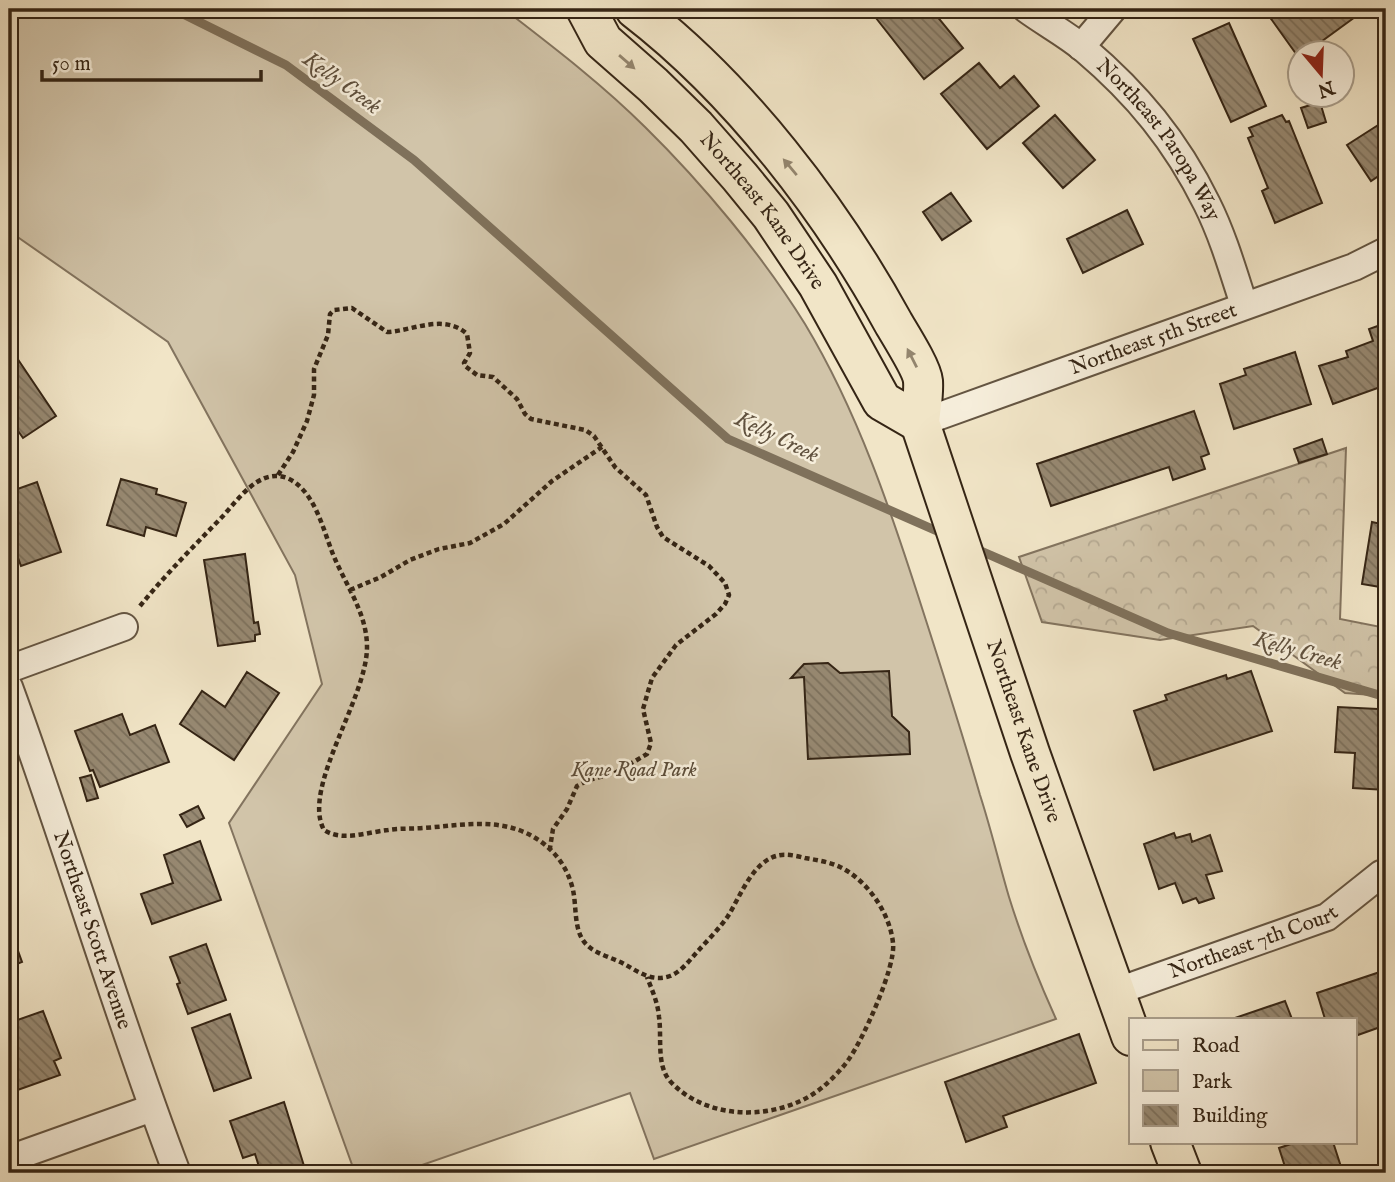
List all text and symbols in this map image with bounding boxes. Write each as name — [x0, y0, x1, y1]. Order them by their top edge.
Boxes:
scale bar — [42, 38, 261, 82]
north arrow — [1286, 38, 1356, 108]
water label: Kelly Creek — [296, 44, 387, 121]
text: 50 m — [52, 51, 91, 78]
street label: Northeast Paropa Way — [1090, 53, 1227, 226]
one-way arrow — [618, 54, 636, 70]
text: N — [1314, 74, 1339, 102]
street label: Northeast Kane Drive — [693, 127, 831, 295]
one-way arrow — [783, 158, 798, 175]
street label: Northeast 5th Street — [1066, 297, 1241, 382]
one-way arrow — [906, 348, 918, 368]
water label: Kelly Creek — [729, 404, 824, 470]
water label: Kelly Creek — [1250, 624, 1345, 677]
street label: Northeast Kane Drive — [980, 636, 1067, 827]
park label: Kane Road Park — [570, 757, 697, 784]
street label: Northeast Scott Avenue — [47, 828, 138, 1033]
street label: Northeast 7th Court — [1165, 900, 1344, 985]
legend — [1129, 1018, 1356, 1144]
text: Road — [1192, 1033, 1240, 1060]
text: Park — [1192, 1069, 1233, 1096]
text: Building — [1192, 1103, 1268, 1130]

